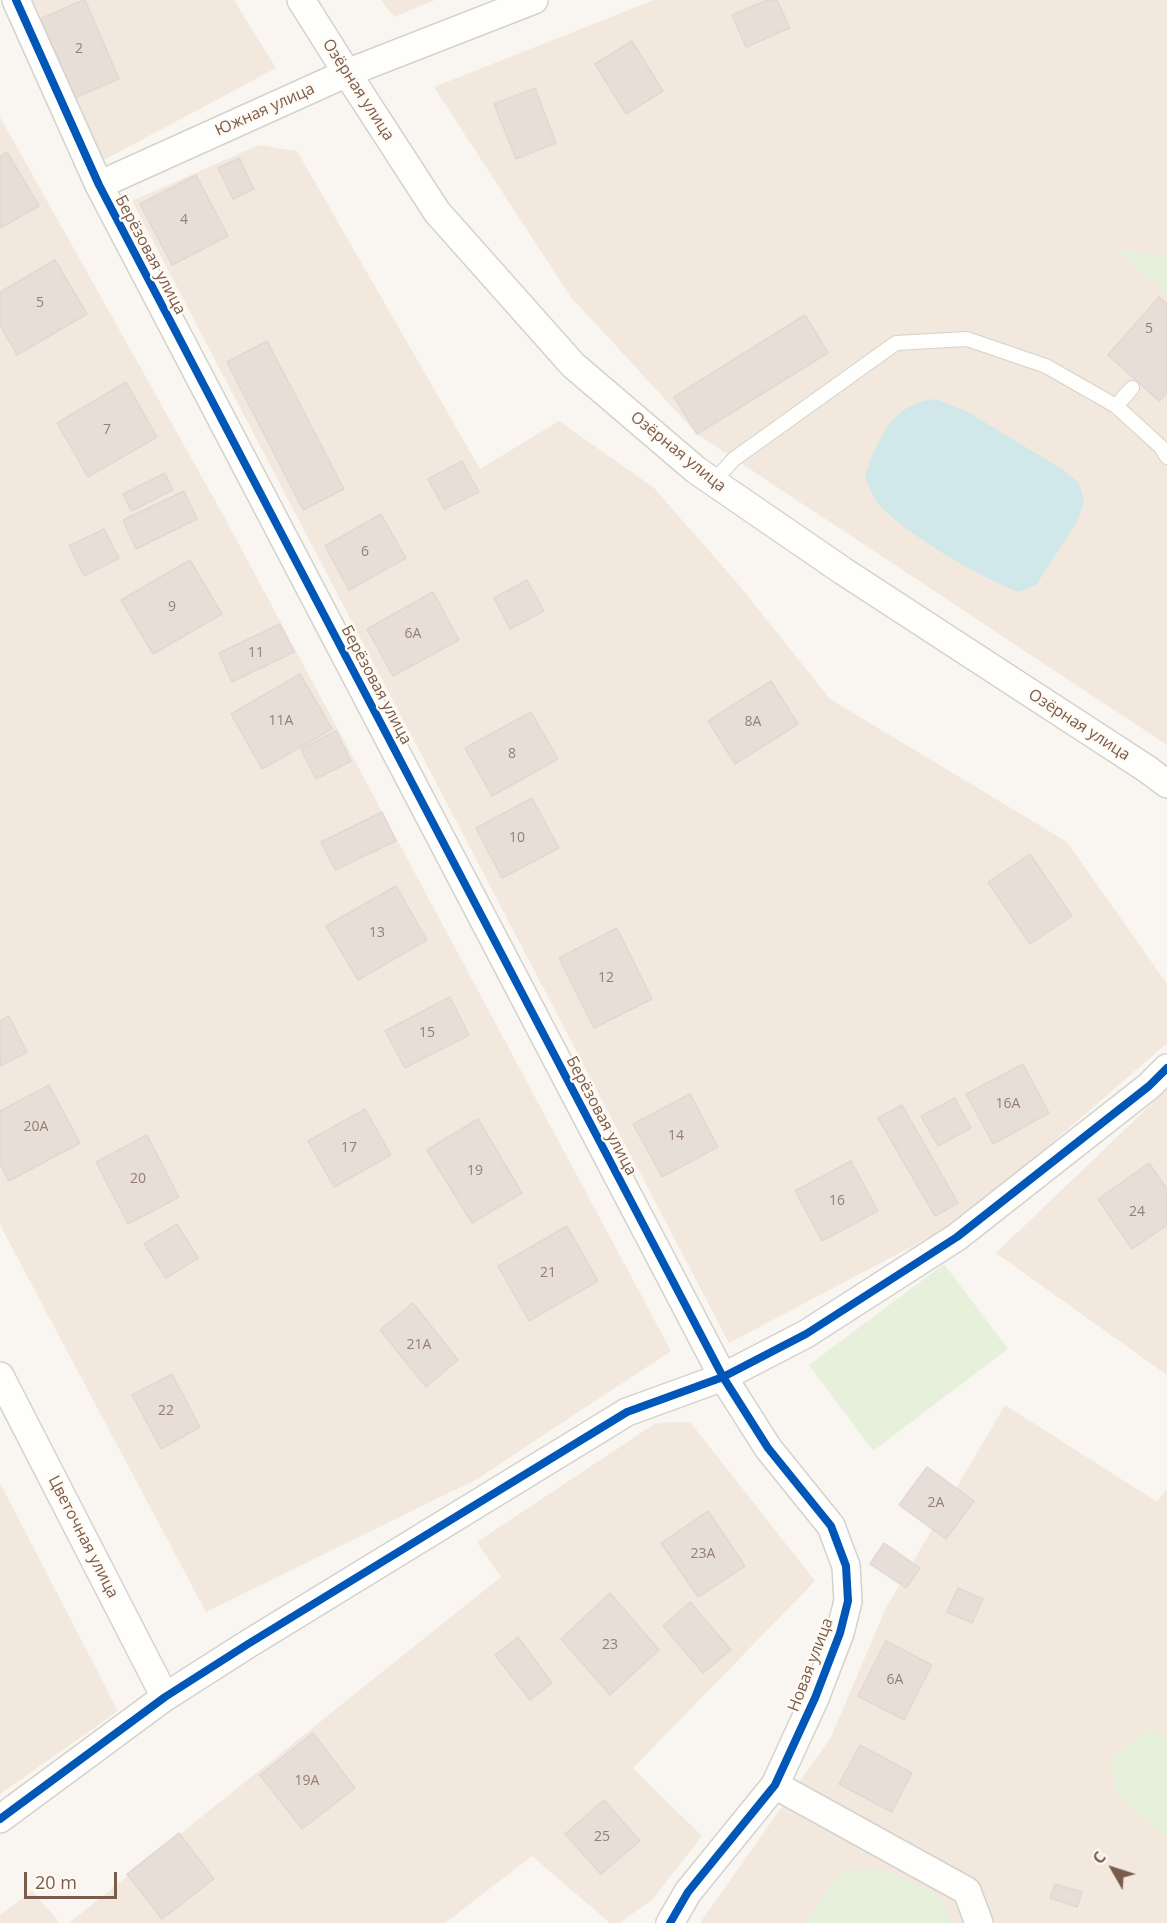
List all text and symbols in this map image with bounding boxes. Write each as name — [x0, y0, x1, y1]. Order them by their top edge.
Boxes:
street label: Озёрная улица — [318, 36, 398, 144]
house number: 2 — [75, 41, 83, 57]
street label: Южная улица — [212, 80, 318, 140]
street label: Берёзовая улица — [110, 192, 190, 318]
house number: 4 — [180, 212, 188, 228]
house number: 5 — [36, 295, 44, 311]
house number: 5 — [1145, 321, 1153, 337]
street label: Озёрная улица — [626, 408, 730, 496]
house number: 7 — [103, 422, 111, 438]
house number: 6 — [361, 544, 369, 560]
house number: 9 — [168, 599, 176, 615]
street label: Берёзовая улица — [336, 622, 416, 748]
house number: 6А — [405, 626, 421, 642]
house number: 11 — [248, 645, 264, 661]
street label: Озёрная улица — [1025, 685, 1133, 765]
house number: 11А — [269, 713, 293, 729]
house number: 8А — [745, 714, 761, 730]
house number: 8 — [508, 746, 516, 762]
house number: 10 — [509, 830, 525, 846]
house number: 13 — [369, 925, 385, 941]
house number: 12 — [598, 970, 614, 986]
house number: 15 — [419, 1025, 435, 1041]
street label: Берёзовая улица — [561, 1053, 641, 1179]
house number: 16А — [996, 1096, 1020, 1112]
house number: 20А — [24, 1119, 48, 1135]
house number: 14 — [668, 1128, 684, 1144]
house number: 17 — [341, 1140, 357, 1156]
house number: 19 — [467, 1163, 483, 1179]
house number: 20 — [130, 1171, 146, 1187]
house number: 16 — [829, 1193, 845, 1209]
house number: 24 — [1129, 1204, 1145, 1220]
house number: 21 — [540, 1265, 556, 1281]
house number: 21А — [407, 1337, 431, 1353]
house number: 22 — [158, 1403, 174, 1419]
street label: Цветочная улица — [44, 1472, 122, 1602]
house number: 2А — [928, 1495, 944, 1511]
house number: 23А — [691, 1546, 715, 1562]
street label: Новая улица — [784, 1615, 838, 1715]
house number: 23 — [602, 1637, 618, 1653]
house number: 6А — [887, 1672, 903, 1688]
house number: 19А — [295, 1773, 319, 1789]
house number: 25 — [594, 1829, 610, 1845]
north arrow — [1083, 1839, 1143, 1899]
text: С — [1087, 1847, 1111, 1869]
scale bar — [27, 1860, 120, 1898]
text: 20 m — [35, 1870, 77, 1894]

